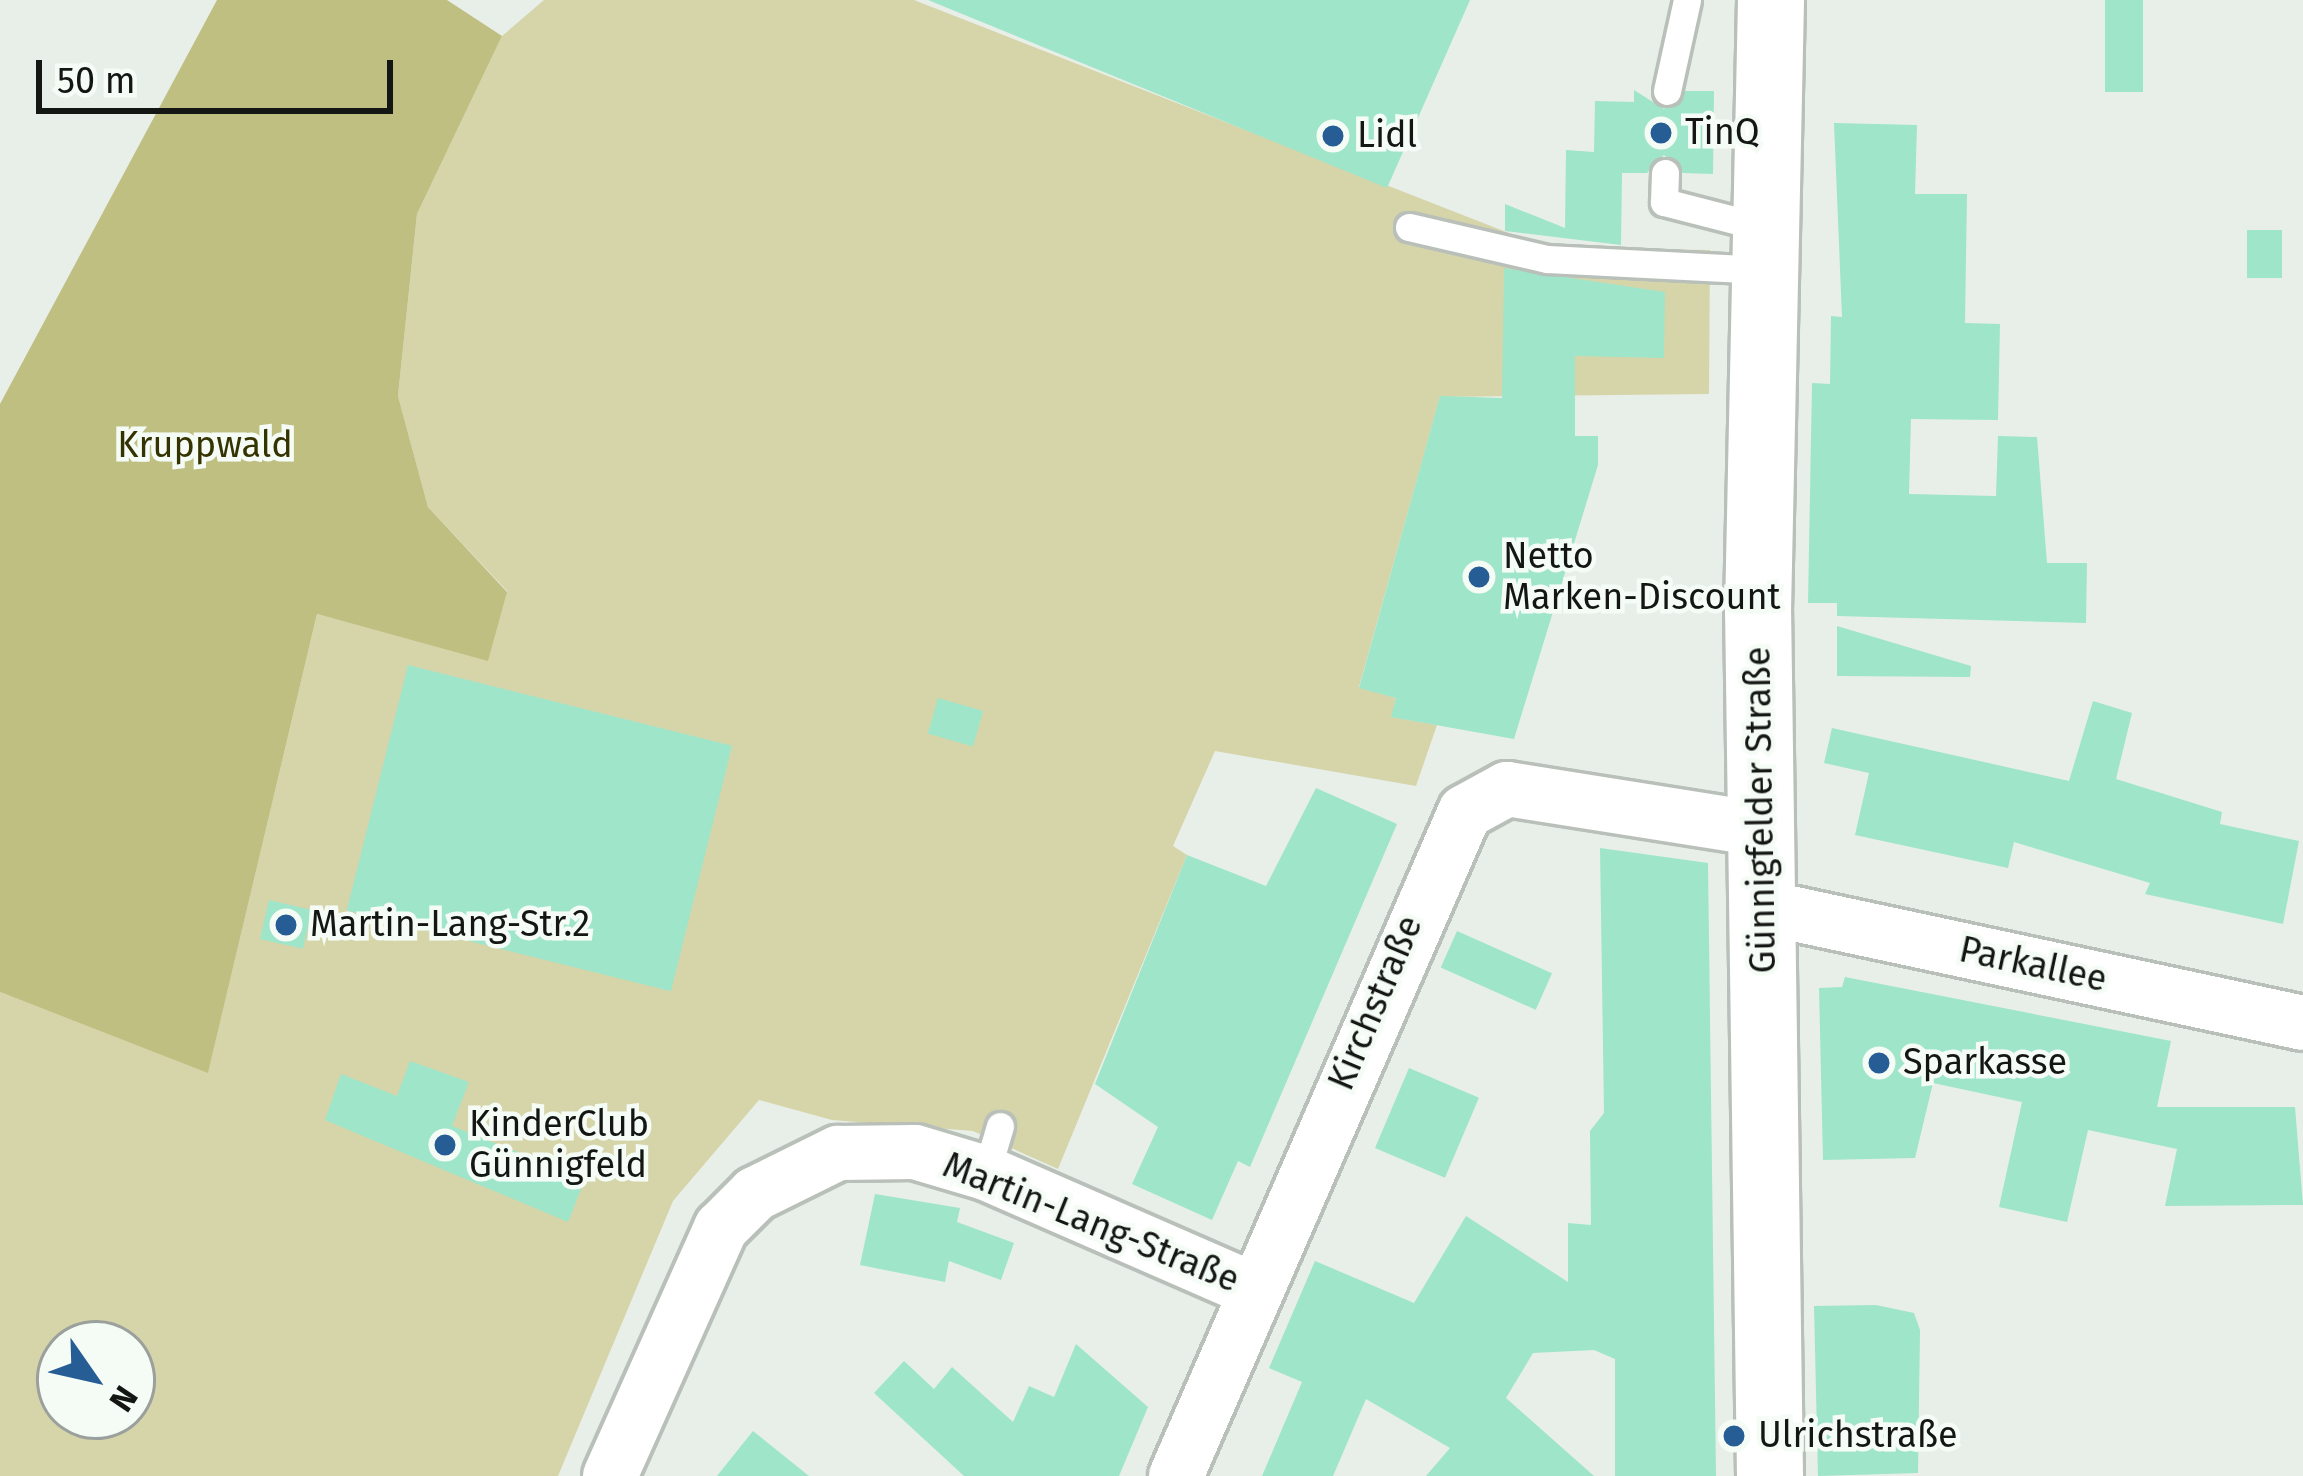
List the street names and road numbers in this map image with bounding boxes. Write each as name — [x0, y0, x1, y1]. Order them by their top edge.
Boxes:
street label: Günnigfelder Straße — [1737, 646, 1785, 974]
street label: Kirchstraße — [1320, 909, 1432, 1097]
street label: Parkallee — [1955, 928, 2111, 1002]
street label: Martin-Lang-Straße — [937, 1144, 1245, 1302]

